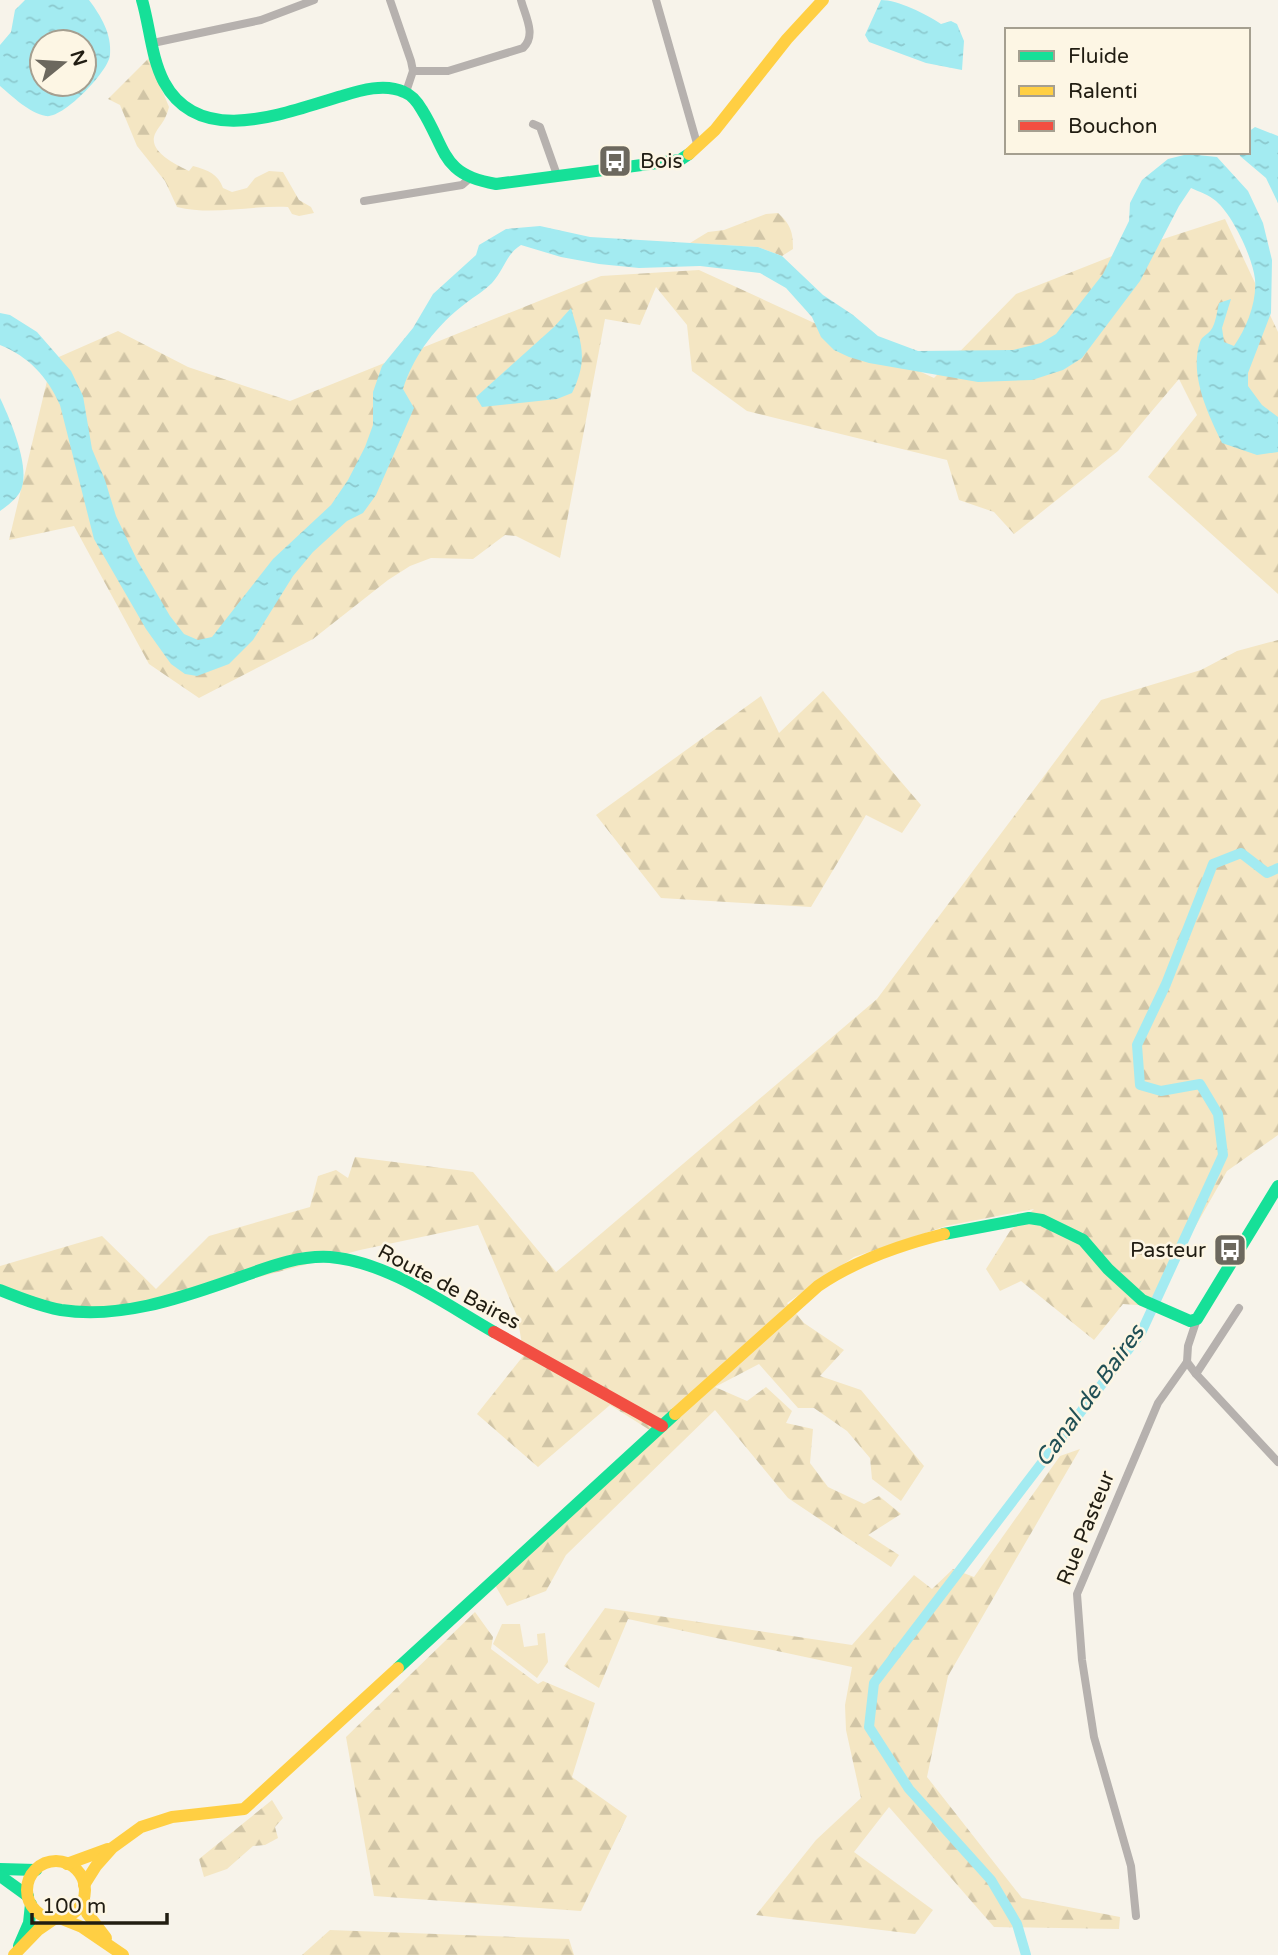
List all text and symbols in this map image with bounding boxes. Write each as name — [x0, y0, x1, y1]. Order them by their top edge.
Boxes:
north arrow — [28, 28, 98, 98]
legend — [1005, 28, 1250, 154]
text: Fluide — [1068, 44, 1129, 69]
text: N — [65, 47, 91, 69]
text: Ralenti — [1068, 79, 1138, 104]
text: Bouchon — [1068, 114, 1158, 139]
bus stop icon: Bois — [596, 142, 634, 180]
place label: Bois — [640, 149, 683, 174]
bus stop icon: Pasteur — [1211, 1231, 1249, 1269]
place label: Pasteur — [1130, 1238, 1206, 1263]
street label: Route de Baires — [374, 1239, 524, 1335]
water label: Canal de Baires — [1029, 1318, 1152, 1472]
street label: Rue Pasteur — [1052, 1467, 1120, 1589]
scale bar — [32, 1882, 166, 1926]
text: 100 m — [42, 1894, 106, 1919]

